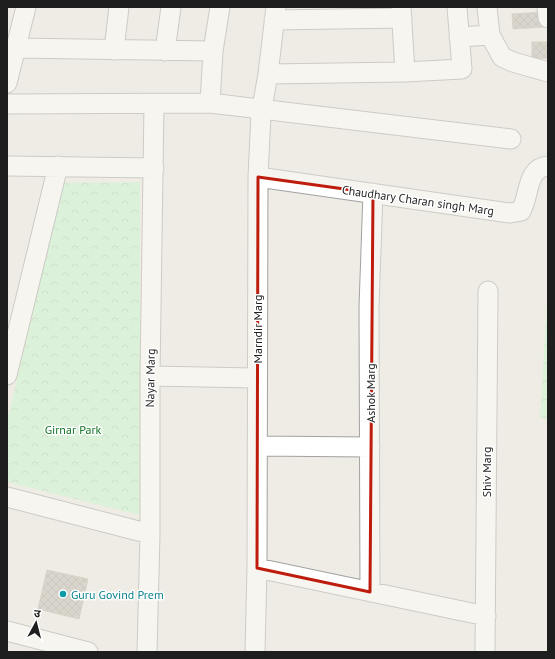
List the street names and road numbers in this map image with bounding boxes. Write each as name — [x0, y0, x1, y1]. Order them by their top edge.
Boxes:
street label: Chaudhary Charan singh Marg — [341, 182, 495, 218]
street label: Marndir Marg — [250, 294, 265, 364]
street label: Nayar Marg — [142, 348, 158, 408]
street label: Ashok Marg — [363, 363, 378, 423]
street label: Shiv Marg — [479, 447, 494, 497]

